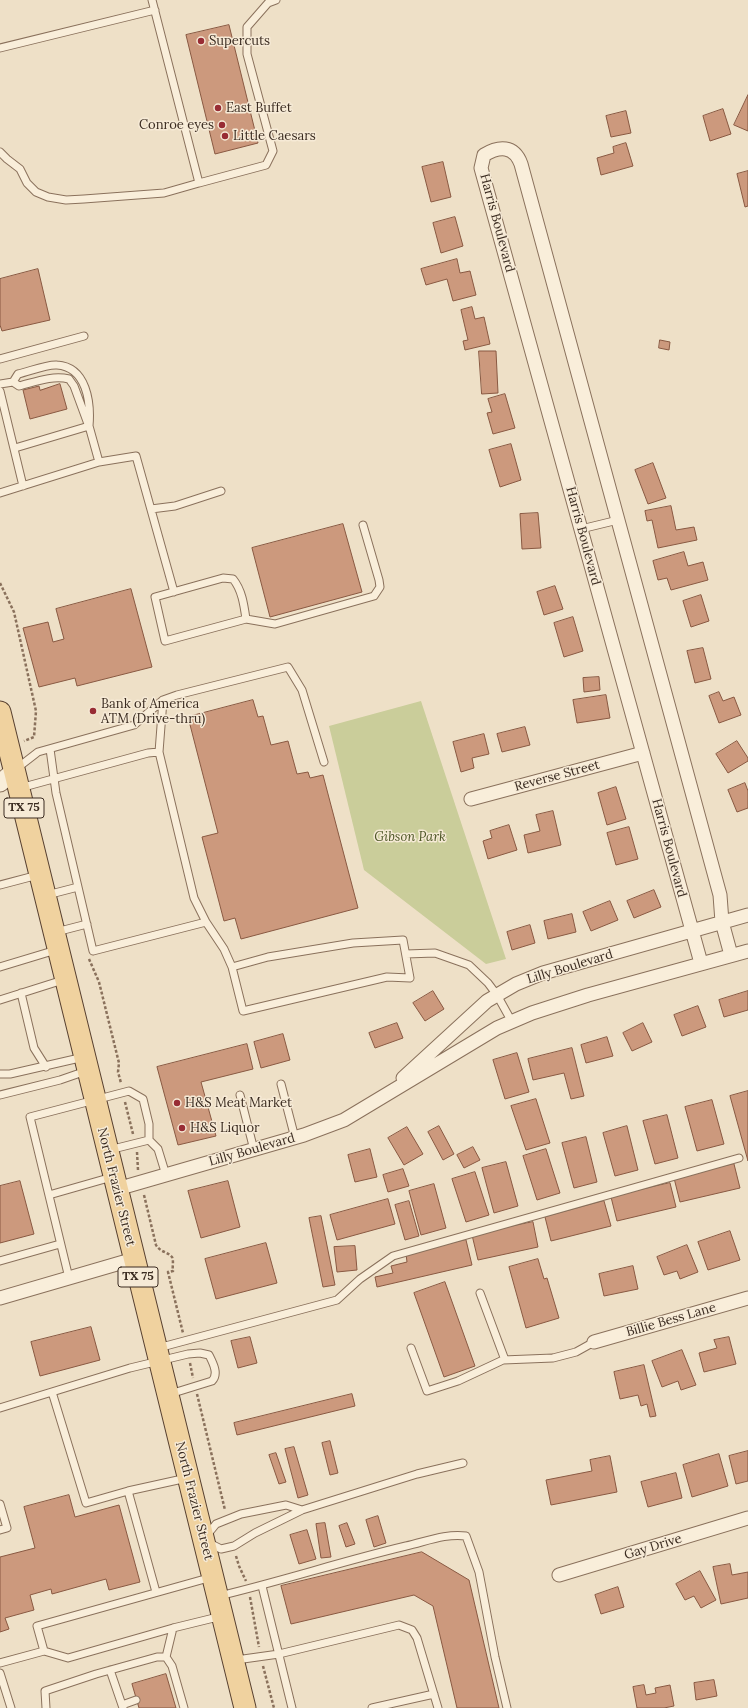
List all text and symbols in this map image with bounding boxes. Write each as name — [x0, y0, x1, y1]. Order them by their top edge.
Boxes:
place label: Supercuts — [209, 33, 270, 49]
marker: Supercuts — [196, 36, 206, 46]
place label: East Buffet — [226, 100, 292, 116]
marker: East Buffet — [213, 103, 223, 113]
place label: Conroe eyes — [139, 117, 214, 133]
marker: Conroe eyes — [217, 120, 227, 130]
place label: Little Caesars — [233, 128, 316, 144]
marker: Little Caesars — [220, 131, 230, 141]
street label: Harris Boulevard — [476, 172, 518, 274]
street label: Harris Boulevard — [562, 485, 604, 587]
place label: Bank of America ATM (Drive-thru) — [101, 696, 205, 727]
marker: Bank of America ATM (Drive-thru) — [88, 706, 98, 716]
street label: Reverse Street — [513, 757, 601, 795]
street label: Harris Boulevard — [648, 797, 690, 899]
road number: TX 75 — [4, 798, 44, 818]
park label: Gibson Park — [374, 829, 446, 845]
street label: Lilly Boulevard — [525, 947, 615, 987]
place label: H&S Meat Market — [185, 1095, 292, 1111]
marker: H&S Meat Market — [172, 1098, 182, 1108]
place label: H&S Liquor — [190, 1120, 260, 1136]
marker: H&S Liquor — [177, 1123, 187, 1133]
street label: North Frazier Street — [94, 1126, 138, 1248]
street label: Lilly Boulevard — [207, 1130, 297, 1170]
road number: TX 75 — [118, 1267, 158, 1287]
street label: Billie Bess Lane — [624, 1300, 718, 1340]
street label: North Frazier Street — [172, 1440, 216, 1562]
street label: Gay Drive — [622, 1531, 684, 1563]

